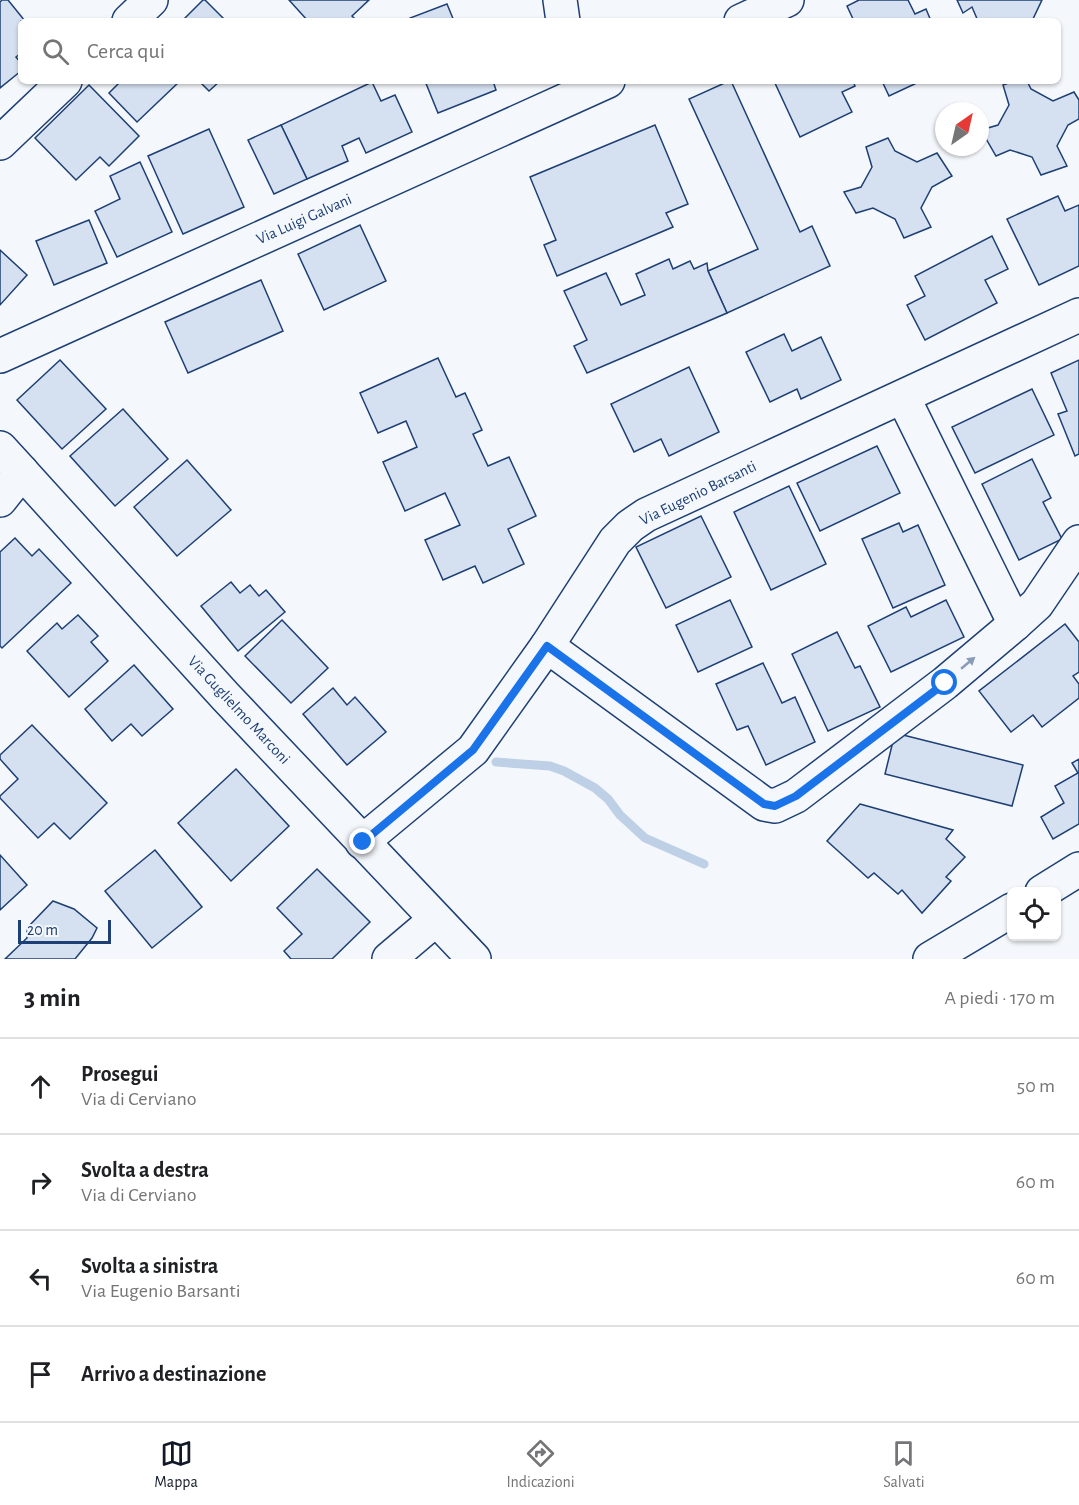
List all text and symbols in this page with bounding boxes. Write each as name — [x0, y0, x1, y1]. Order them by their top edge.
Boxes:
search box — [18, 18, 1061, 84]
icon: search — [39, 35, 72, 68]
text: Cerca qui — [87, 40, 165, 62]
north arrow — [935, 102, 989, 156]
street label: Via Luigi Galvani — [254, 191, 354, 247]
street label: Via Eugenio Barsanti — [637, 458, 759, 528]
street label: Via Guglielmo Marconi — [185, 653, 293, 767]
one-way arrow — [960, 657, 976, 670]
route start — [931, 669, 957, 695]
route end — [349, 828, 375, 854]
map controls — [1007, 887, 1061, 941]
button: locate — [1007, 887, 1061, 941]
scale bar — [18, 917, 111, 944]
text: 20 m — [27, 922, 58, 938]
text: 3 min — [24, 985, 81, 1011]
text: A piedi · 170 m — [944, 988, 1055, 1008]
text: Prosegui — [81, 1063, 158, 1085]
icon: ahead — [24, 1070, 57, 1103]
text: 50 m — [1017, 1076, 1055, 1096]
text: Via di Cerviano — [81, 1089, 197, 1109]
text: Svolta a destra — [81, 1159, 209, 1181]
icon: right — [24, 1166, 57, 1199]
text: 60 m — [1016, 1172, 1055, 1192]
text: Via di Cerviano — [81, 1185, 197, 1205]
text: Svolta a sinistra — [81, 1255, 218, 1277]
icon: left — [24, 1262, 57, 1295]
text: 60 m — [1016, 1268, 1055, 1288]
text: Via Eugenio Barsanti — [81, 1281, 241, 1301]
icon: arrive — [24, 1358, 57, 1391]
text: Arrivo a destinazione — [81, 1363, 266, 1385]
tab: Mappa — [154, 1437, 198, 1492]
tab: Indicazioni — [506, 1437, 575, 1492]
tab: Salvati — [883, 1437, 925, 1492]

